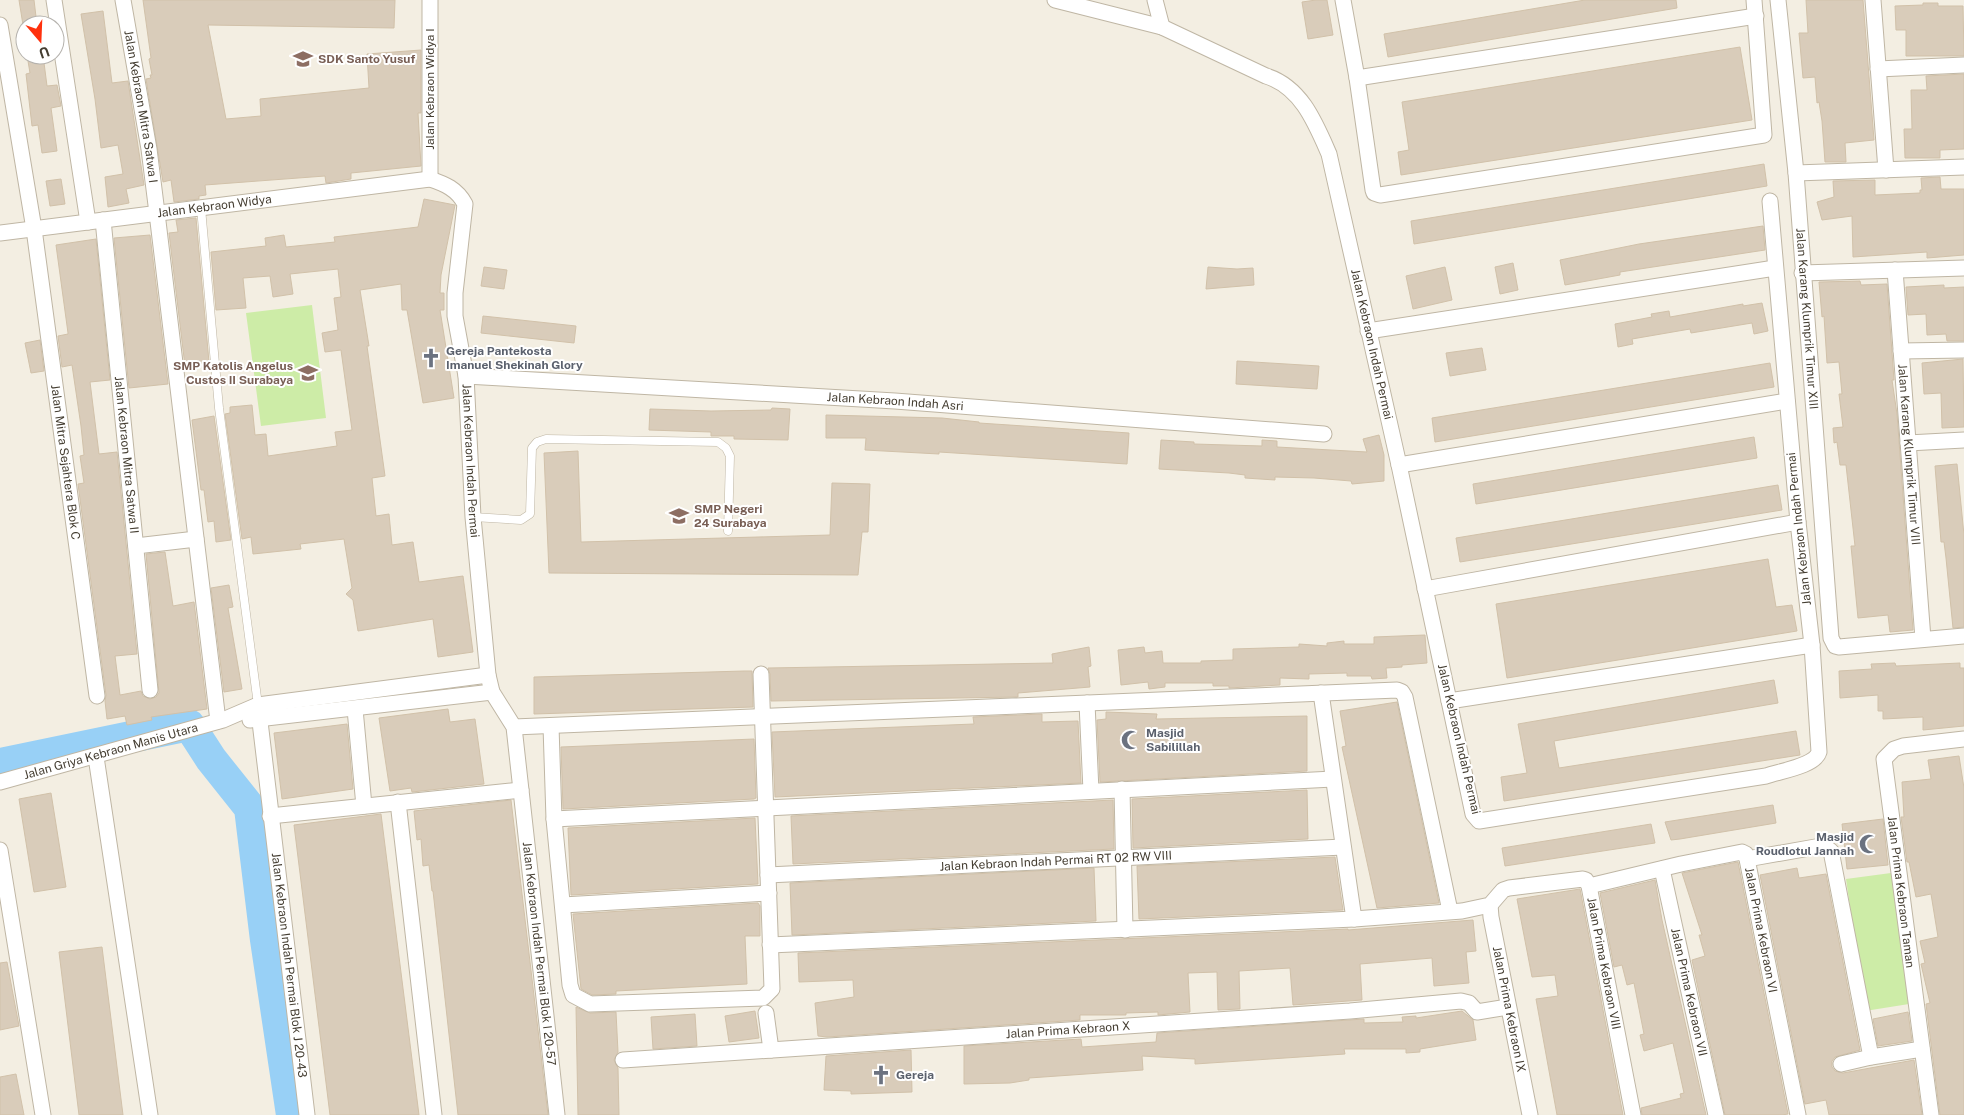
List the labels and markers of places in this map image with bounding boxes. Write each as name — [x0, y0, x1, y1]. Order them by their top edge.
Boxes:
school or university icon: SDK Santo Yusuf — [292, 48, 314, 70]
place label: SDK Santo Yusuf — [318, 52, 415, 66]
place label: Gereja Pantekosta Imanuel Shekinah Glory — [446, 344, 583, 372]
church icon: Gereja Pantekosta Imanuel Shekinah Glory — [420, 347, 442, 369]
place label: SMP Katolis Angelus Custos II Surabaya — [173, 359, 293, 387]
school or university icon: SMP Katolis Angelus Custos II Surabaya — [297, 362, 319, 384]
place label: SMP Negeri 24 Surabaya — [694, 502, 767, 530]
school or university icon: SMP Negeri 24 Surabaya — [668, 505, 690, 527]
place label: Masjid Sabilillah — [1146, 726, 1200, 754]
mosque icon: Masjid Sabilillah — [1120, 729, 1142, 751]
place label: Masjid Roudlotul Jannah — [1756, 830, 1854, 858]
mosque icon: Masjid Roudlotul Jannah — [1858, 833, 1880, 855]
church icon: Gereja — [870, 1064, 892, 1086]
place label: Gereja — [896, 1068, 934, 1082]

